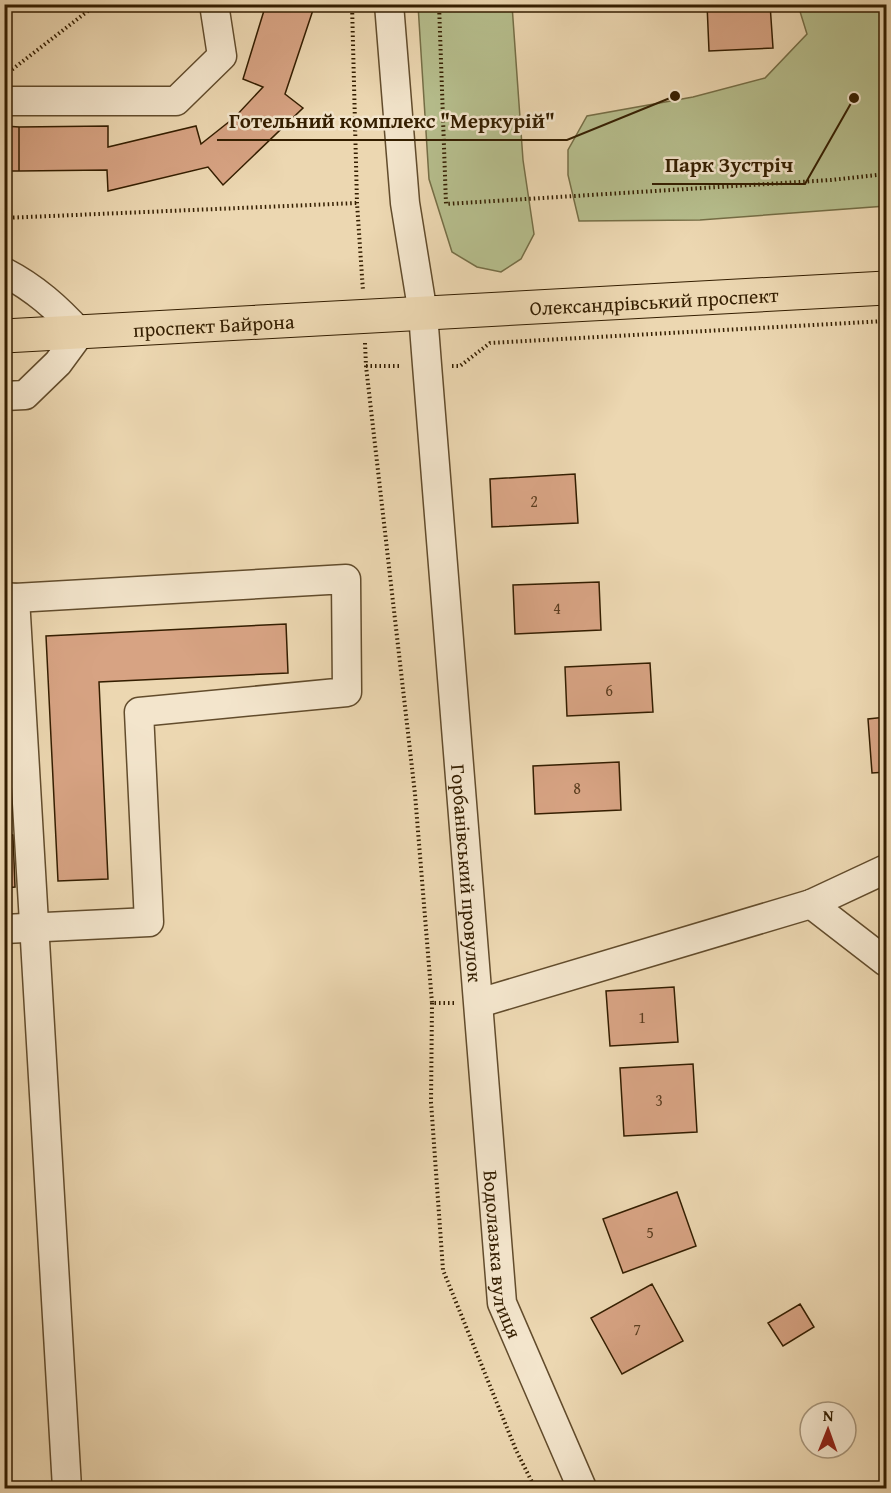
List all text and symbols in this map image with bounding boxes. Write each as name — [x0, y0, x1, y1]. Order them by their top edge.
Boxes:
callout: Готельний комплекс "Меркурій" — [217, 101, 567, 140]
text: Готельний комплекс "Меркурій" — [229, 105, 555, 136]
callout: Парк Зустріч — [652, 145, 805, 184]
text: Парк Зустріч — [665, 149, 793, 180]
street label: Олександрівський проспект — [529, 279, 780, 322]
street label: проспект Байрона — [132, 306, 295, 343]
house number: 2 — [530, 489, 538, 513]
house number: 4 — [553, 596, 561, 620]
house number: 6 — [605, 678, 613, 702]
street label: Горбанівський провулок — [444, 763, 491, 984]
house number: 8 — [573, 776, 581, 800]
house number: 1 — [638, 1005, 646, 1029]
house number: 3 — [655, 1088, 663, 1112]
street label: Водолазька вулиця — [477, 1169, 530, 1343]
house number: 5 — [646, 1220, 654, 1244]
house number: 7 — [633, 1317, 641, 1341]
north arrow — [798, 1400, 858, 1460]
text: N — [823, 1403, 834, 1427]

